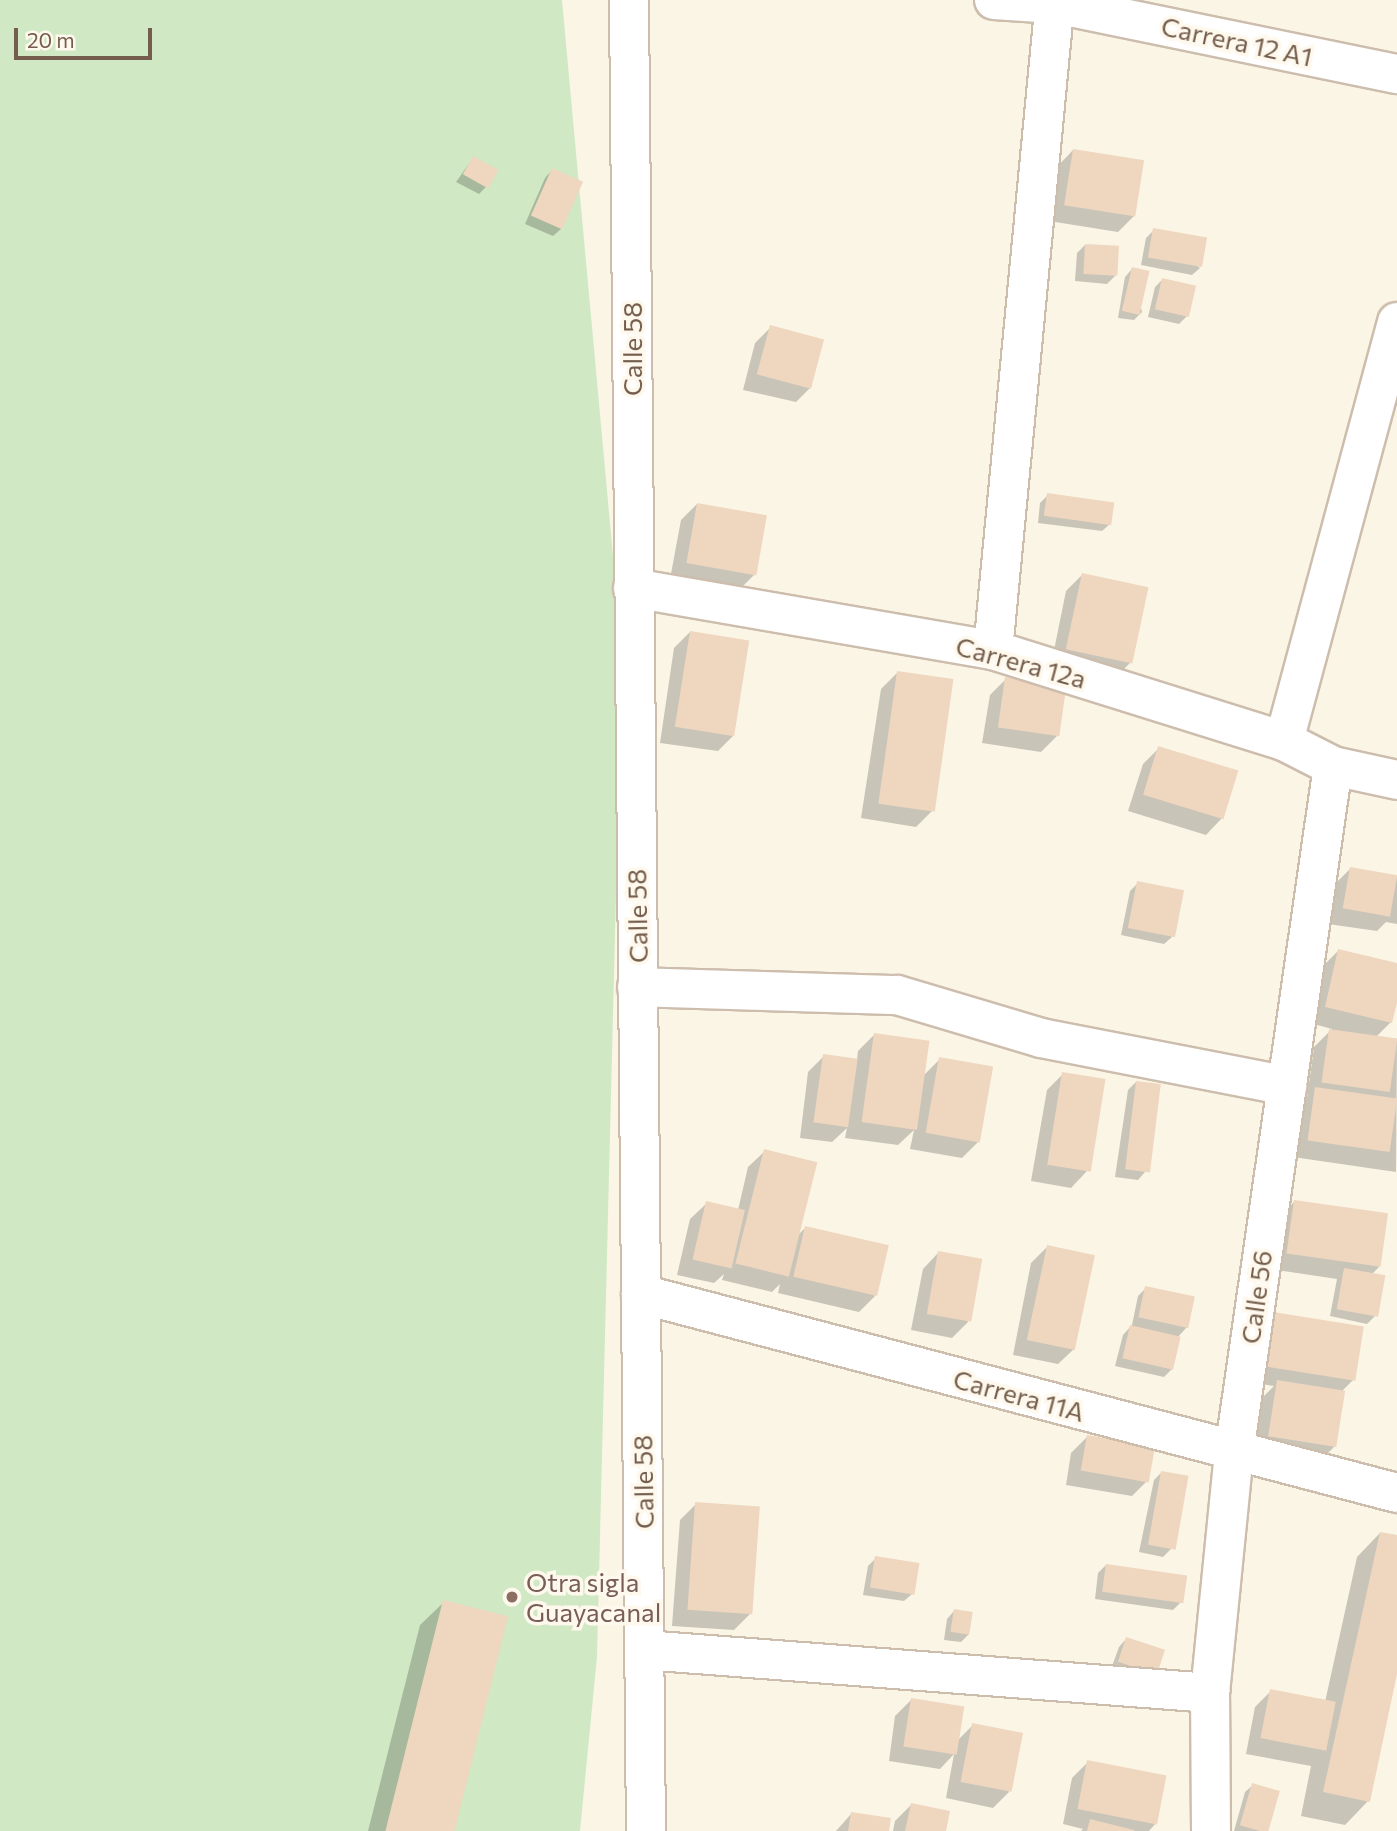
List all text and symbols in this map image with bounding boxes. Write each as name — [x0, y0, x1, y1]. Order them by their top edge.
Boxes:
street label: Carrera 12 A1 — [1159, 10, 1315, 72]
scale bar — [18, 14, 156, 58]
text: 20 m — [27, 27, 75, 52]
street label: Calle 58 — [616, 302, 648, 396]
street label: Carrera 12a — [953, 630, 1089, 694]
street label: Calle 58 — [621, 869, 653, 963]
street label: Calle 56 — [1234, 1248, 1278, 1346]
street label: Carrera 11A — [950, 1363, 1088, 1427]
street label: Calle 58 — [627, 1435, 659, 1529]
place label: Otra sigla Guayacanal — [526, 1566, 661, 1628]
marker: Otra sigla Guayacanal — [504, 1589, 520, 1605]

